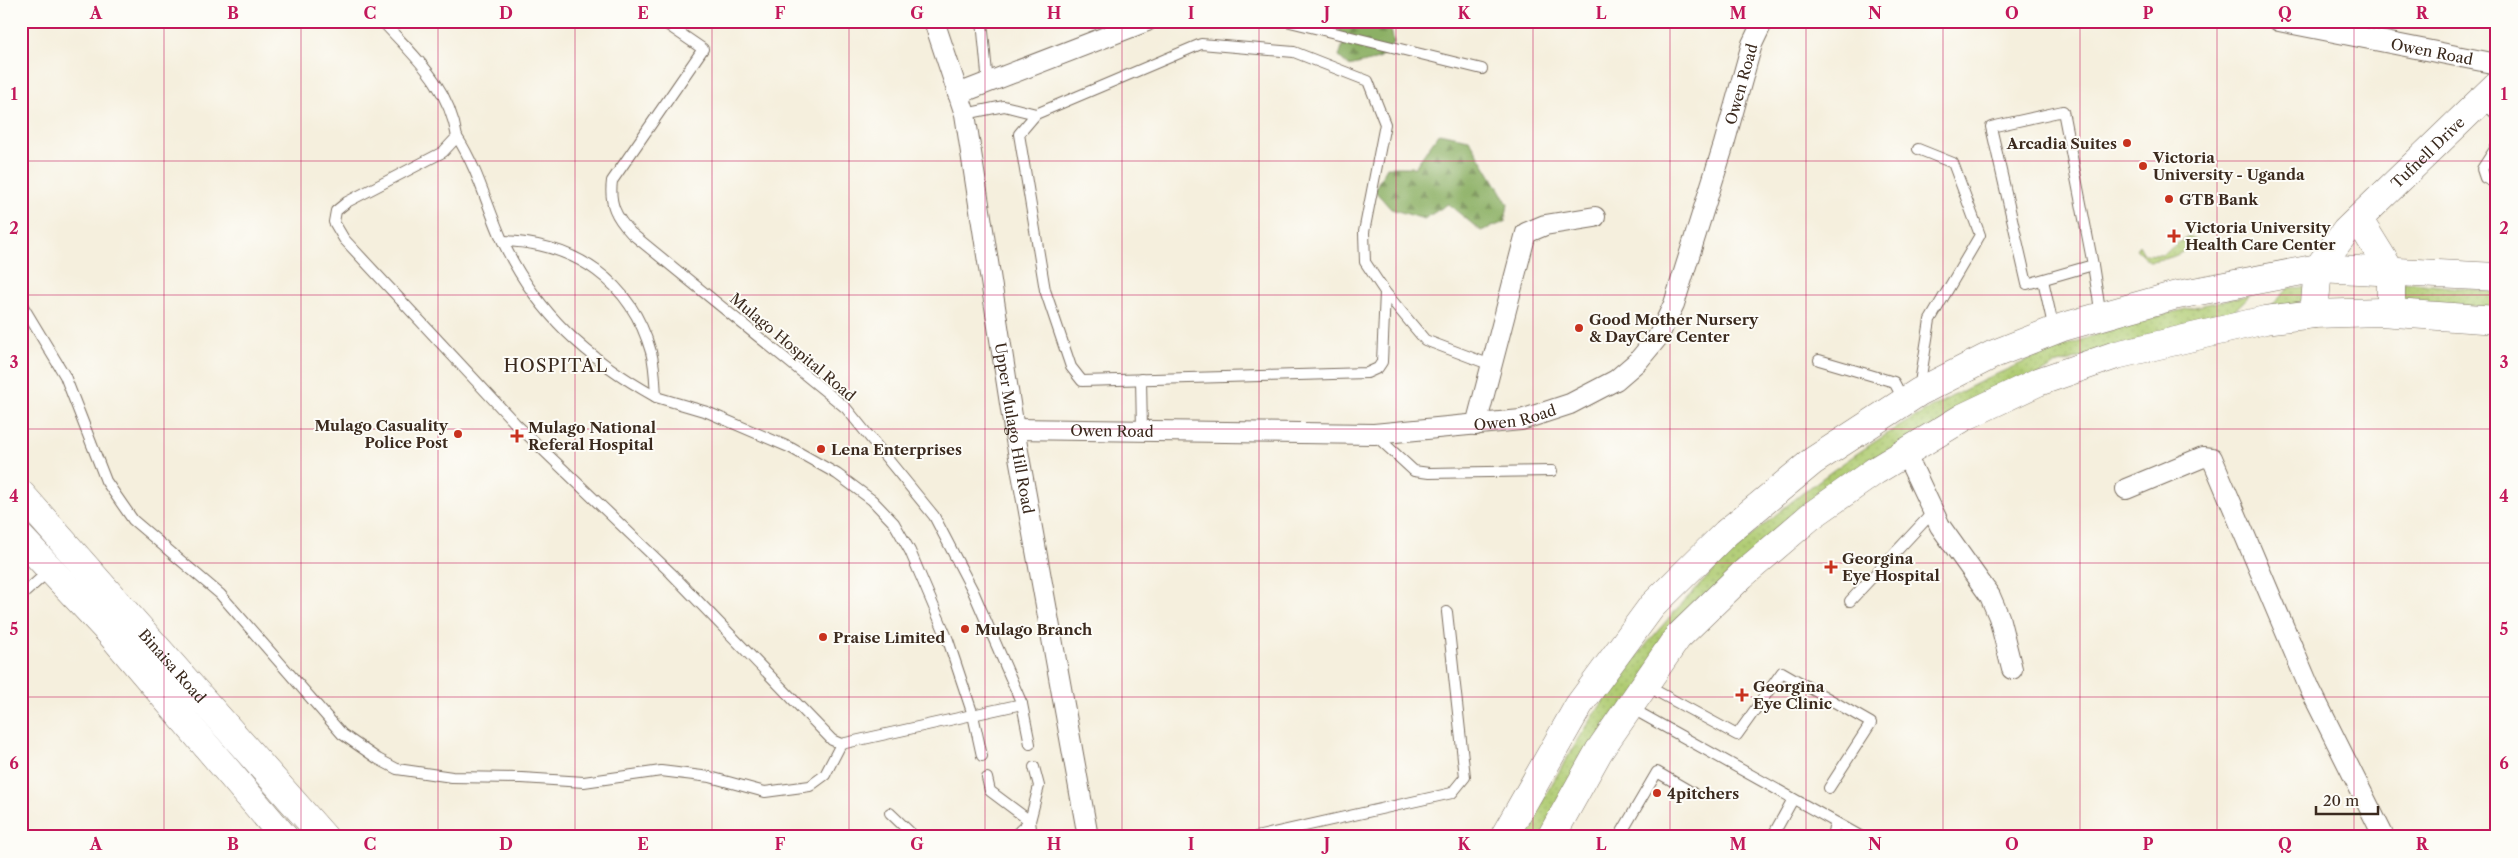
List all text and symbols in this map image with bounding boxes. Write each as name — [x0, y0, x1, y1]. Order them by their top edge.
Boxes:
text: A — [89, 3, 103, 23]
text: B — [227, 3, 239, 23]
text: C — [364, 3, 376, 23]
text: D — [499, 3, 513, 23]
text: E — [637, 3, 649, 23]
text: F — [775, 3, 786, 23]
text: G — [910, 3, 924, 23]
text: H — [1047, 3, 1061, 23]
text: I — [1188, 3, 1195, 23]
text: J — [1321, 3, 1330, 23]
text: K — [1458, 3, 1472, 23]
text: L — [1595, 3, 1607, 23]
text: M — [1730, 3, 1747, 23]
text: N — [1868, 3, 1882, 23]
text: O — [2005, 3, 2019, 23]
text: P — [2143, 3, 2154, 23]
text: Q — [2278, 3, 2292, 23]
text: R — [2416, 3, 2429, 23]
street label: Owen Road — [2389, 34, 2475, 69]
street label: Owen Road — [1720, 41, 1761, 127]
text: 1 — [10, 84, 18, 104]
text: 1 — [2500, 84, 2508, 104]
street label: Tufnell Drive — [2387, 112, 2468, 192]
place label: Arcadia Suites — [2006, 134, 2117, 153]
marker: Arcadia Suites — [2121, 137, 2133, 149]
place label: Victoria University - Uganda — [2152, 148, 2305, 184]
marker: Victoria University - Uganda — [2137, 160, 2149, 172]
place label: GTB Bank — [2179, 190, 2259, 209]
marker: GTB Bank — [2163, 193, 2175, 205]
text: 2 — [9, 218, 19, 238]
place label: Victoria University Health Care Center — [2184, 218, 2336, 254]
text: 2 — [2499, 218, 2509, 238]
marker: Victoria University Health Care Center — [2167, 229, 2181, 243]
street label: Mulago Hospital Road — [726, 289, 860, 405]
place label: Good Mother Nursery & DayCare Center — [1589, 310, 1759, 346]
marker: Good Mother Nursery & DayCare Center — [1573, 322, 1585, 334]
street label: Upper Mulago Hill Road — [991, 341, 1039, 515]
text: 3 — [9, 352, 19, 372]
text: 3 — [2499, 352, 2509, 372]
district label: HOSPITAL — [504, 355, 608, 377]
street label: Owen Road — [1473, 400, 1558, 434]
place label: Mulago Casuality Police Post — [314, 416, 449, 452]
place label: Mulago National Referal Hospital — [528, 418, 656, 454]
street label: Owen Road — [1070, 420, 1154, 440]
marker: Mulago Casuality Police Post — [452, 428, 464, 440]
marker: Mulago National Referal Hospital — [510, 429, 524, 443]
place label: Lena Enterprises — [831, 440, 962, 459]
marker: Lena Enterprises — [815, 443, 827, 455]
text: 4 — [9, 486, 19, 506]
text: 4 — [2499, 486, 2509, 506]
place label: Georgina Eye Hospital — [1842, 549, 1940, 585]
marker: Georgina Eye Hospital — [1824, 560, 1838, 574]
text: 5 — [10, 619, 19, 639]
text: 5 — [2500, 619, 2509, 639]
place label: Mulago Branch — [975, 620, 1093, 639]
marker: Mulago Branch — [959, 623, 971, 635]
street label: Binaisa Road — [135, 625, 210, 707]
place label: Praise Limited — [833, 628, 945, 647]
marker: Praise Limited — [817, 631, 829, 643]
place label: Georgina Eye Clinic — [1753, 677, 1832, 713]
marker: Georgina Eye Clinic — [1735, 688, 1749, 702]
text: 6 — [9, 753, 19, 773]
text: 6 — [2499, 753, 2509, 773]
scale bar — [2316, 783, 2378, 815]
place label: 4pitchers — [1667, 784, 1739, 803]
marker: 4pitchers — [1651, 787, 1663, 799]
text: 20 m — [2323, 791, 2359, 810]
text: A — [89, 834, 103, 854]
text: B — [227, 834, 239, 854]
text: C — [364, 834, 376, 854]
text: D — [499, 834, 513, 854]
text: E — [637, 834, 649, 854]
text: F — [775, 834, 786, 854]
text: G — [910, 834, 924, 854]
text: H — [1047, 834, 1061, 854]
text: I — [1188, 834, 1195, 854]
text: J — [1321, 834, 1330, 854]
text: K — [1458, 834, 1472, 854]
text: L — [1595, 834, 1607, 854]
text: M — [1730, 834, 1747, 854]
text: N — [1868, 834, 1882, 854]
text: O — [2005, 834, 2019, 854]
text: P — [2143, 834, 2154, 854]
text: Q — [2278, 834, 2292, 854]
text: R — [2416, 834, 2429, 854]

